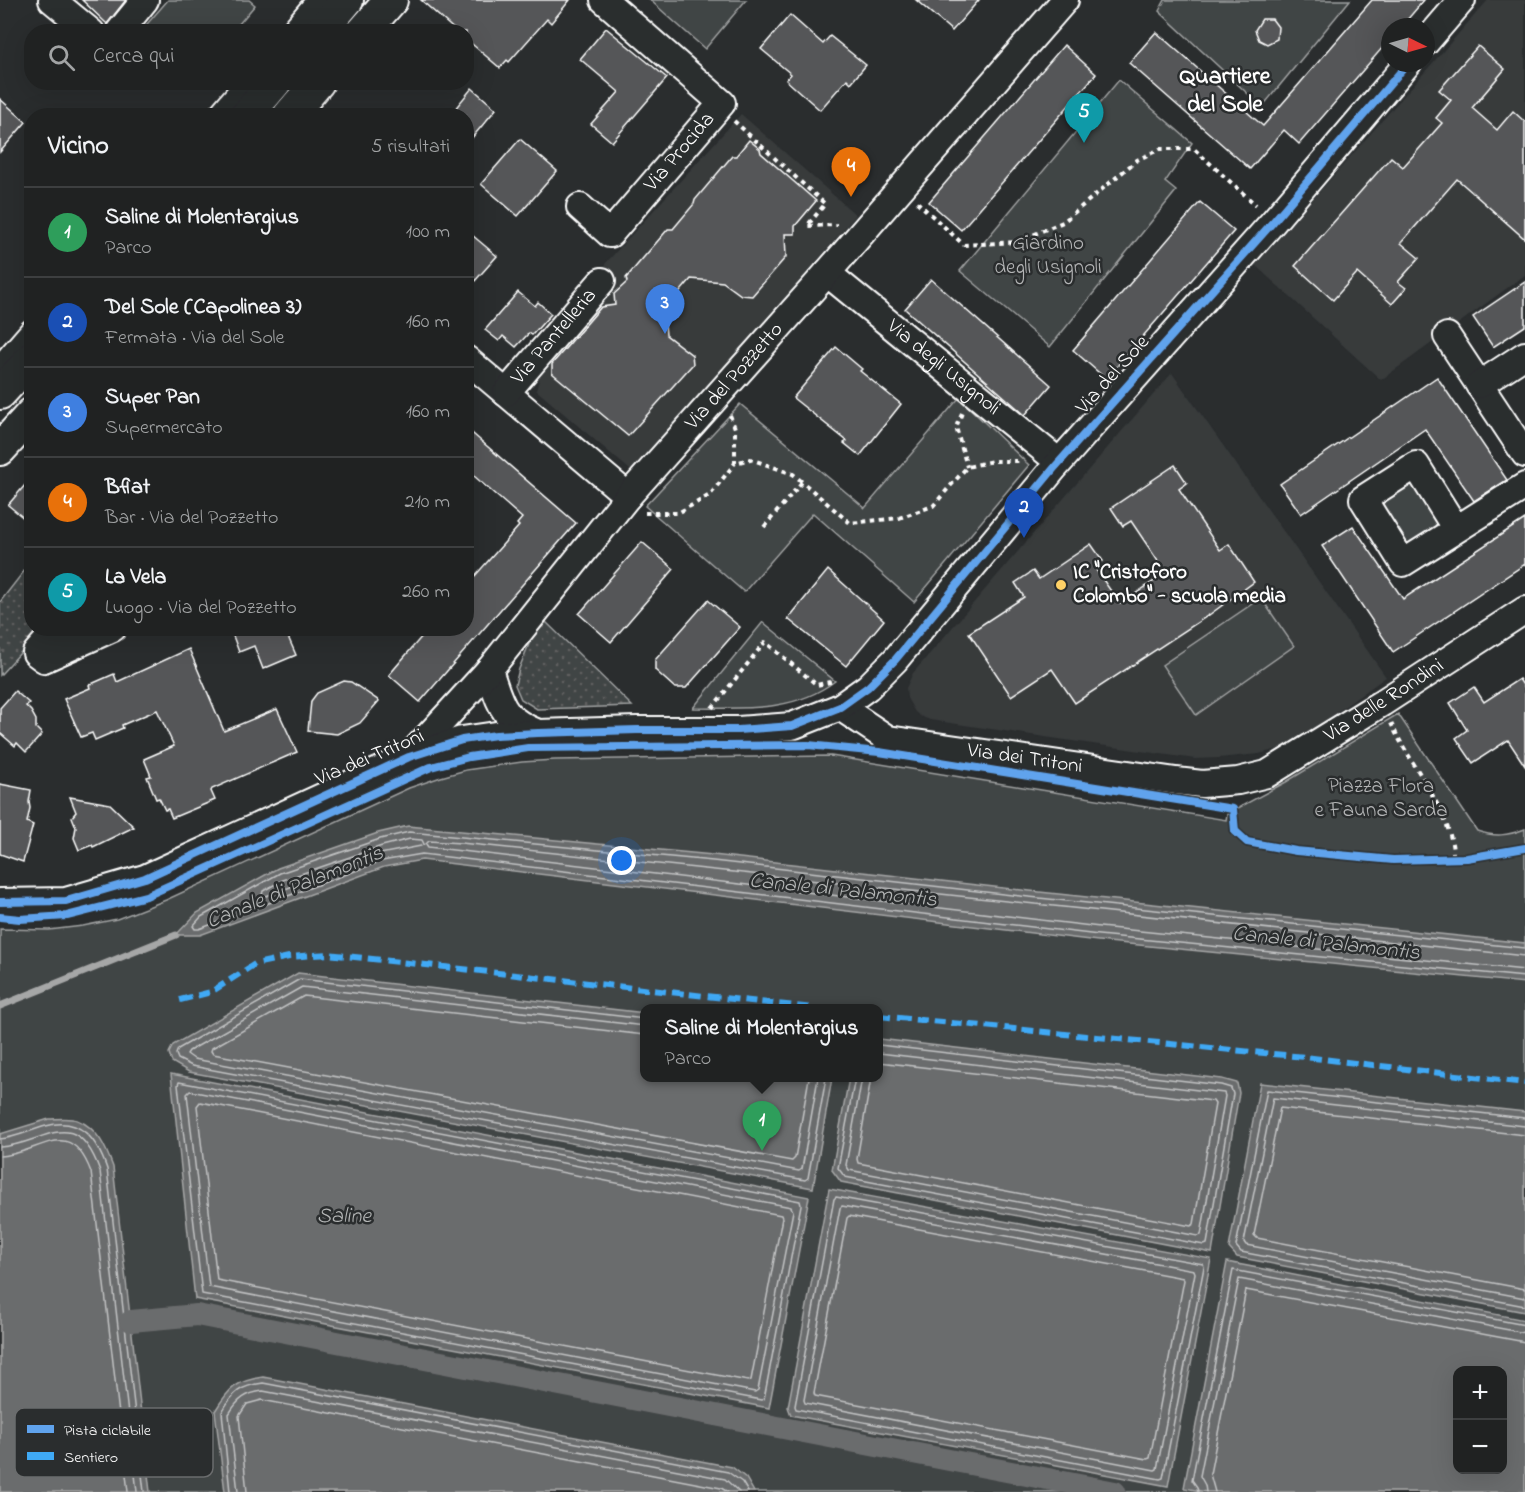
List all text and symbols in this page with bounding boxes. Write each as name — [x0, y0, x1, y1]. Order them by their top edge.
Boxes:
north arrow — [1381, 18, 1435, 72]
search box — [24, 24, 474, 90]
icon: search — [45, 41, 78, 74]
text: Cerca qui — [93, 41, 175, 73]
district label: Quartiere del Sole — [1180, 60, 1272, 123]
pin: 5 — [1064, 94, 1104, 143]
street label: Via Procida — [637, 106, 723, 199]
text: Vicino — [48, 128, 109, 166]
text: 5 risultati — [371, 133, 450, 162]
pin: 4 — [832, 148, 870, 197]
text: Saline di Molentargius — [105, 202, 299, 234]
text: 1 — [64, 218, 71, 247]
text: 100 m — [406, 218, 450, 247]
park label: Giardino degli Usignoli — [994, 229, 1102, 285]
text: Parco — [105, 234, 152, 263]
street label: Via Pantelleria — [504, 282, 604, 392]
pin: 3 — [646, 284, 684, 334]
text: Del Sole (Capolinea 3) — [105, 292, 301, 324]
text: 2 — [63, 308, 72, 337]
text: 160 m — [406, 308, 450, 337]
street label: Via degli Usignoli — [879, 312, 1007, 423]
street label: Via del Pozzetto — [678, 316, 791, 438]
text: Fermata · Via del Sole — [105, 324, 285, 353]
street label: Via del Sole — [1068, 328, 1157, 422]
text: Super Pan — [105, 382, 200, 414]
text: 3 — [63, 398, 72, 427]
text: 160 m — [406, 398, 450, 427]
text: Supermercato — [105, 414, 223, 443]
text: Bflat — [105, 472, 150, 504]
text: 4 — [63, 488, 72, 517]
text: 210 m — [405, 488, 450, 517]
pin: 2 — [1004, 488, 1044, 538]
text: Bar · Via del Pozzetto — [105, 504, 278, 533]
place label: IC "Cristoforo Colombo" - scuola media — [1073, 558, 1286, 612]
text: La Vela — [105, 562, 166, 594]
text: 5 — [62, 578, 73, 607]
text: 260 m — [402, 578, 450, 607]
marker: IC "Cristoforo Colombo" - scuola media — [1054, 578, 1068, 592]
text: Luogo · Via del Pozzetto — [105, 594, 297, 623]
street label: Via delle Rondini — [1318, 651, 1450, 751]
street label: Via dei Tritoni — [310, 722, 429, 795]
street label: Via dei Tritoni — [964, 736, 1084, 782]
park label: Piazza Flora e Fauna Sarda — [1315, 772, 1447, 826]
water label: Canale di Palamontis — [202, 838, 389, 938]
your location — [607, 846, 636, 875]
water label: Canale di Palamontis — [748, 865, 939, 917]
water label: Canale di Palamontis — [1231, 918, 1422, 970]
popup — [640, 1004, 883, 1082]
text: Saline di Molentargius — [665, 1013, 858, 1045]
text: Parco — [665, 1045, 711, 1074]
pin: 1 — [742, 1102, 782, 1151]
water label: Saline — [317, 1201, 372, 1233]
map controls — [1453, 1366, 1507, 1474]
button: + — [1453, 1366, 1507, 1420]
legend — [15, 1408, 213, 1477]
text: Pista ciclabile — [64, 1419, 152, 1443]
button: − — [1453, 1420, 1507, 1474]
text: Sentiero — [64, 1446, 118, 1470]

